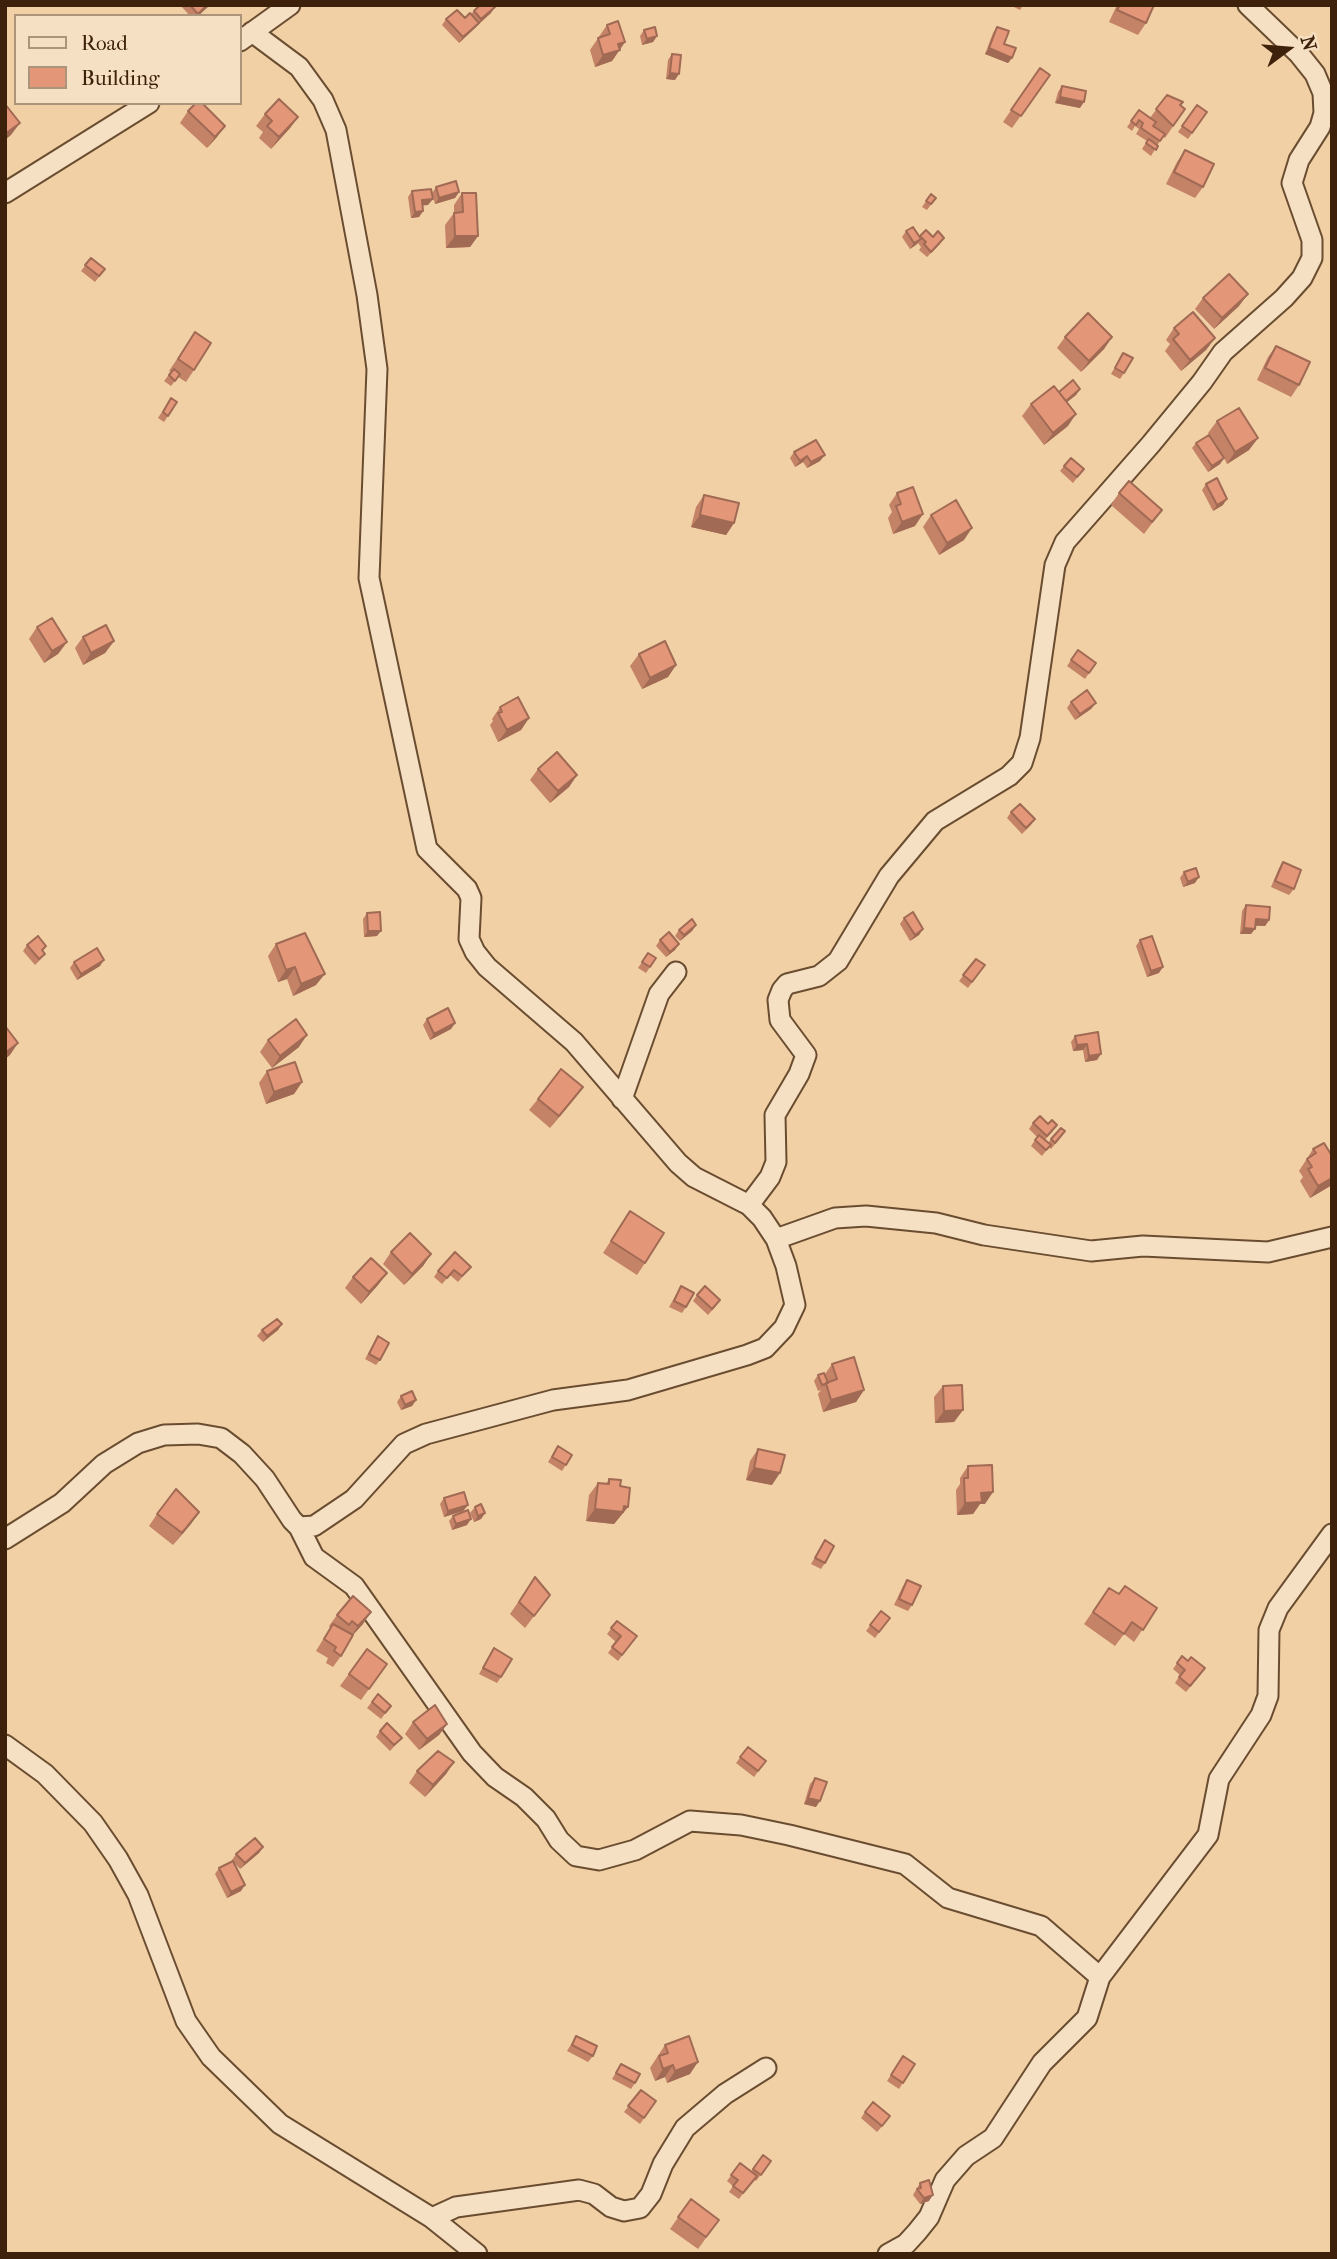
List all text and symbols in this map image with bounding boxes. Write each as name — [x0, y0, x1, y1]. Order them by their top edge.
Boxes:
legend — [14, 14, 242, 105]
north arrow — [1253, 14, 1323, 84]
text: Road — [81, 31, 128, 55]
text: N — [1296, 33, 1321, 53]
text: Building — [81, 66, 159, 90]

